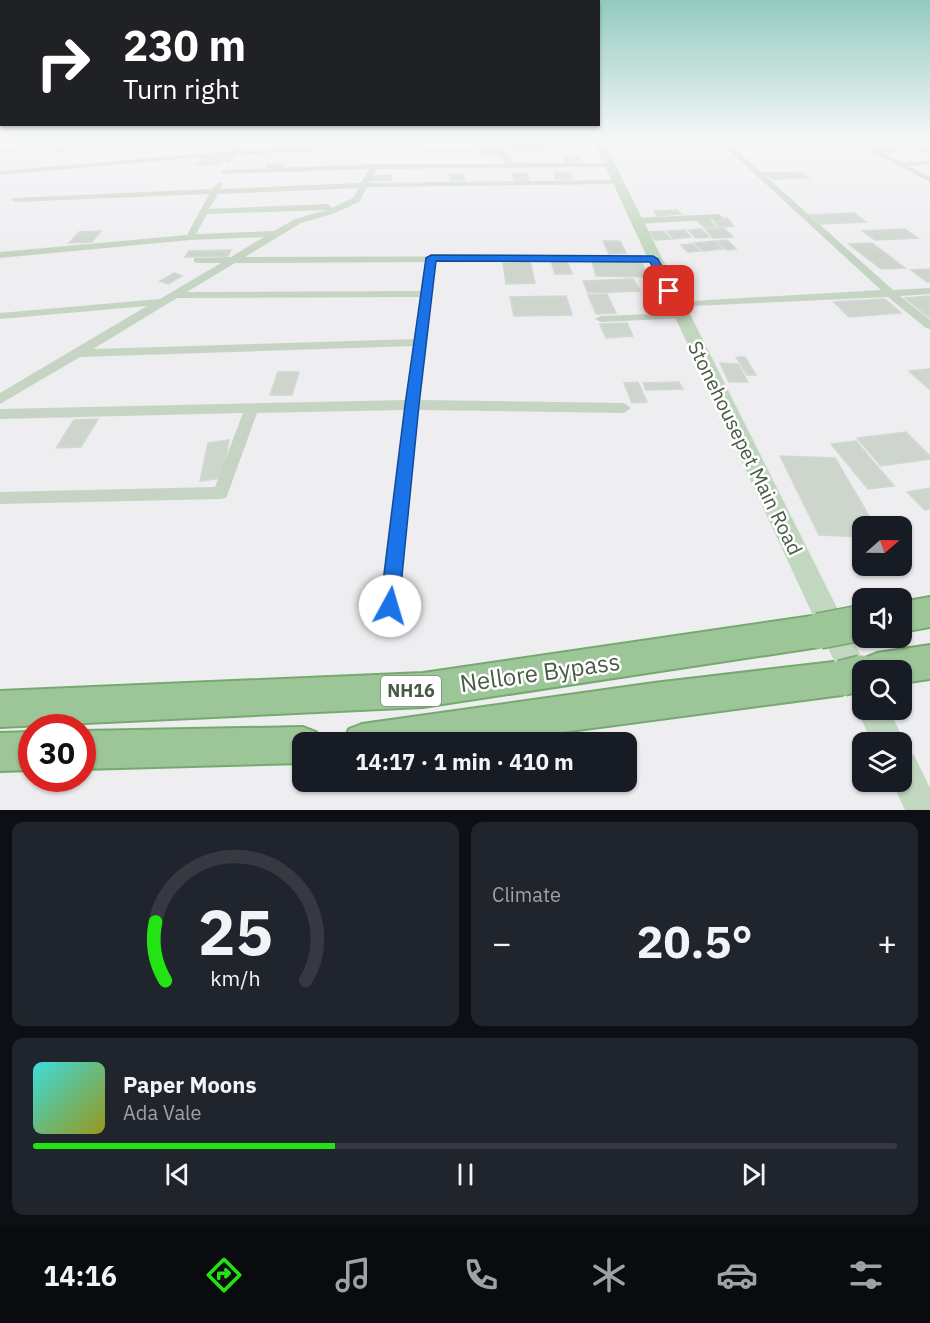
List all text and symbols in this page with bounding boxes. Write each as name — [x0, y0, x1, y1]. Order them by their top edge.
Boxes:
text: 230 m — [123, 18, 246, 73]
icon: right — [24, 24, 102, 102]
text: Turn right — [123, 71, 240, 106]
pin — [643, 265, 694, 316]
icon: arrive — [652, 274, 685, 307]
street label: Stonehousepet Main Road — [682, 336, 809, 559]
north arrow — [852, 516, 912, 576]
map controls — [852, 516, 912, 792]
position arrow — [358, 574, 422, 638]
button: sound — [852, 588, 912, 648]
street label: Nellore Bypass — [458, 645, 622, 699]
button: search — [852, 660, 912, 720]
road number: NH16 — [381, 676, 441, 706]
speed limit sign: 30 — [18, 714, 96, 792]
button: layers — [852, 732, 912, 792]
text: 14:17 · 1 min · 410 m — [355, 747, 574, 776]
text: Climate — [492, 881, 561, 908]
text: 25 — [198, 891, 273, 972]
text: 20.5° — [636, 912, 753, 970]
text: − — [492, 921, 512, 964]
text: + — [877, 921, 897, 964]
text: km/h — [210, 964, 261, 992]
text: Paper Moons — [123, 1070, 256, 1099]
text: Ada Vale — [123, 1099, 202, 1126]
icon: previous — [161, 1158, 194, 1191]
icon: pause — [449, 1158, 482, 1191]
icon: next — [737, 1158, 770, 1191]
icon: directions — [203, 1254, 245, 1296]
icon: music — [332, 1254, 374, 1296]
icon: phone — [460, 1254, 502, 1296]
icon: climate — [588, 1254, 630, 1296]
icon: car — [716, 1254, 758, 1296]
icon: filters — [845, 1254, 887, 1296]
text: 14:16 — [43, 1258, 117, 1293]

